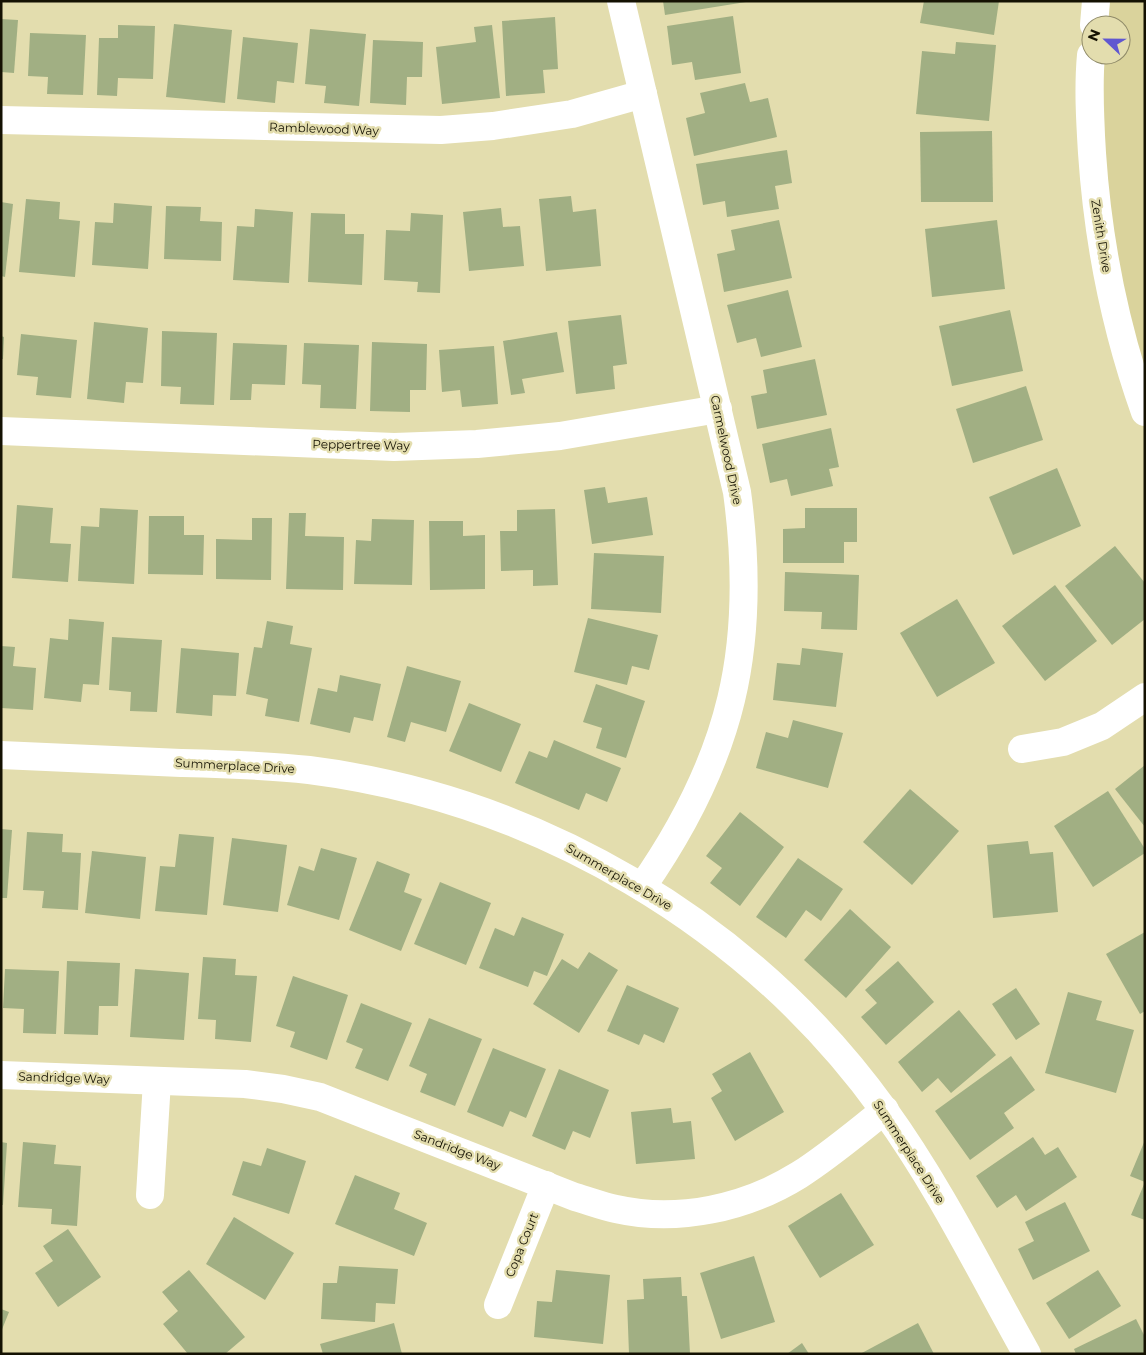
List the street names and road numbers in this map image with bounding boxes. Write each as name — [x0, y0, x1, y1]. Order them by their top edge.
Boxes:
street label: Ramblewood Way — [269, 119, 380, 138]
street label: Zenith Drive — [1088, 198, 1115, 273]
street label: Carmelwood Drive — [708, 394, 745, 506]
street label: Peppertree Way — [312, 436, 410, 453]
street label: Summerplace Drive — [175, 755, 295, 776]
street label: Summerplace Drive — [564, 840, 675, 913]
street label: Sandridge Way — [18, 1068, 110, 1087]
street label: Summerplace Drive — [871, 1097, 948, 1206]
street label: Sandridge Way — [412, 1126, 503, 1173]
street label: Copa Court — [502, 1210, 541, 1279]

